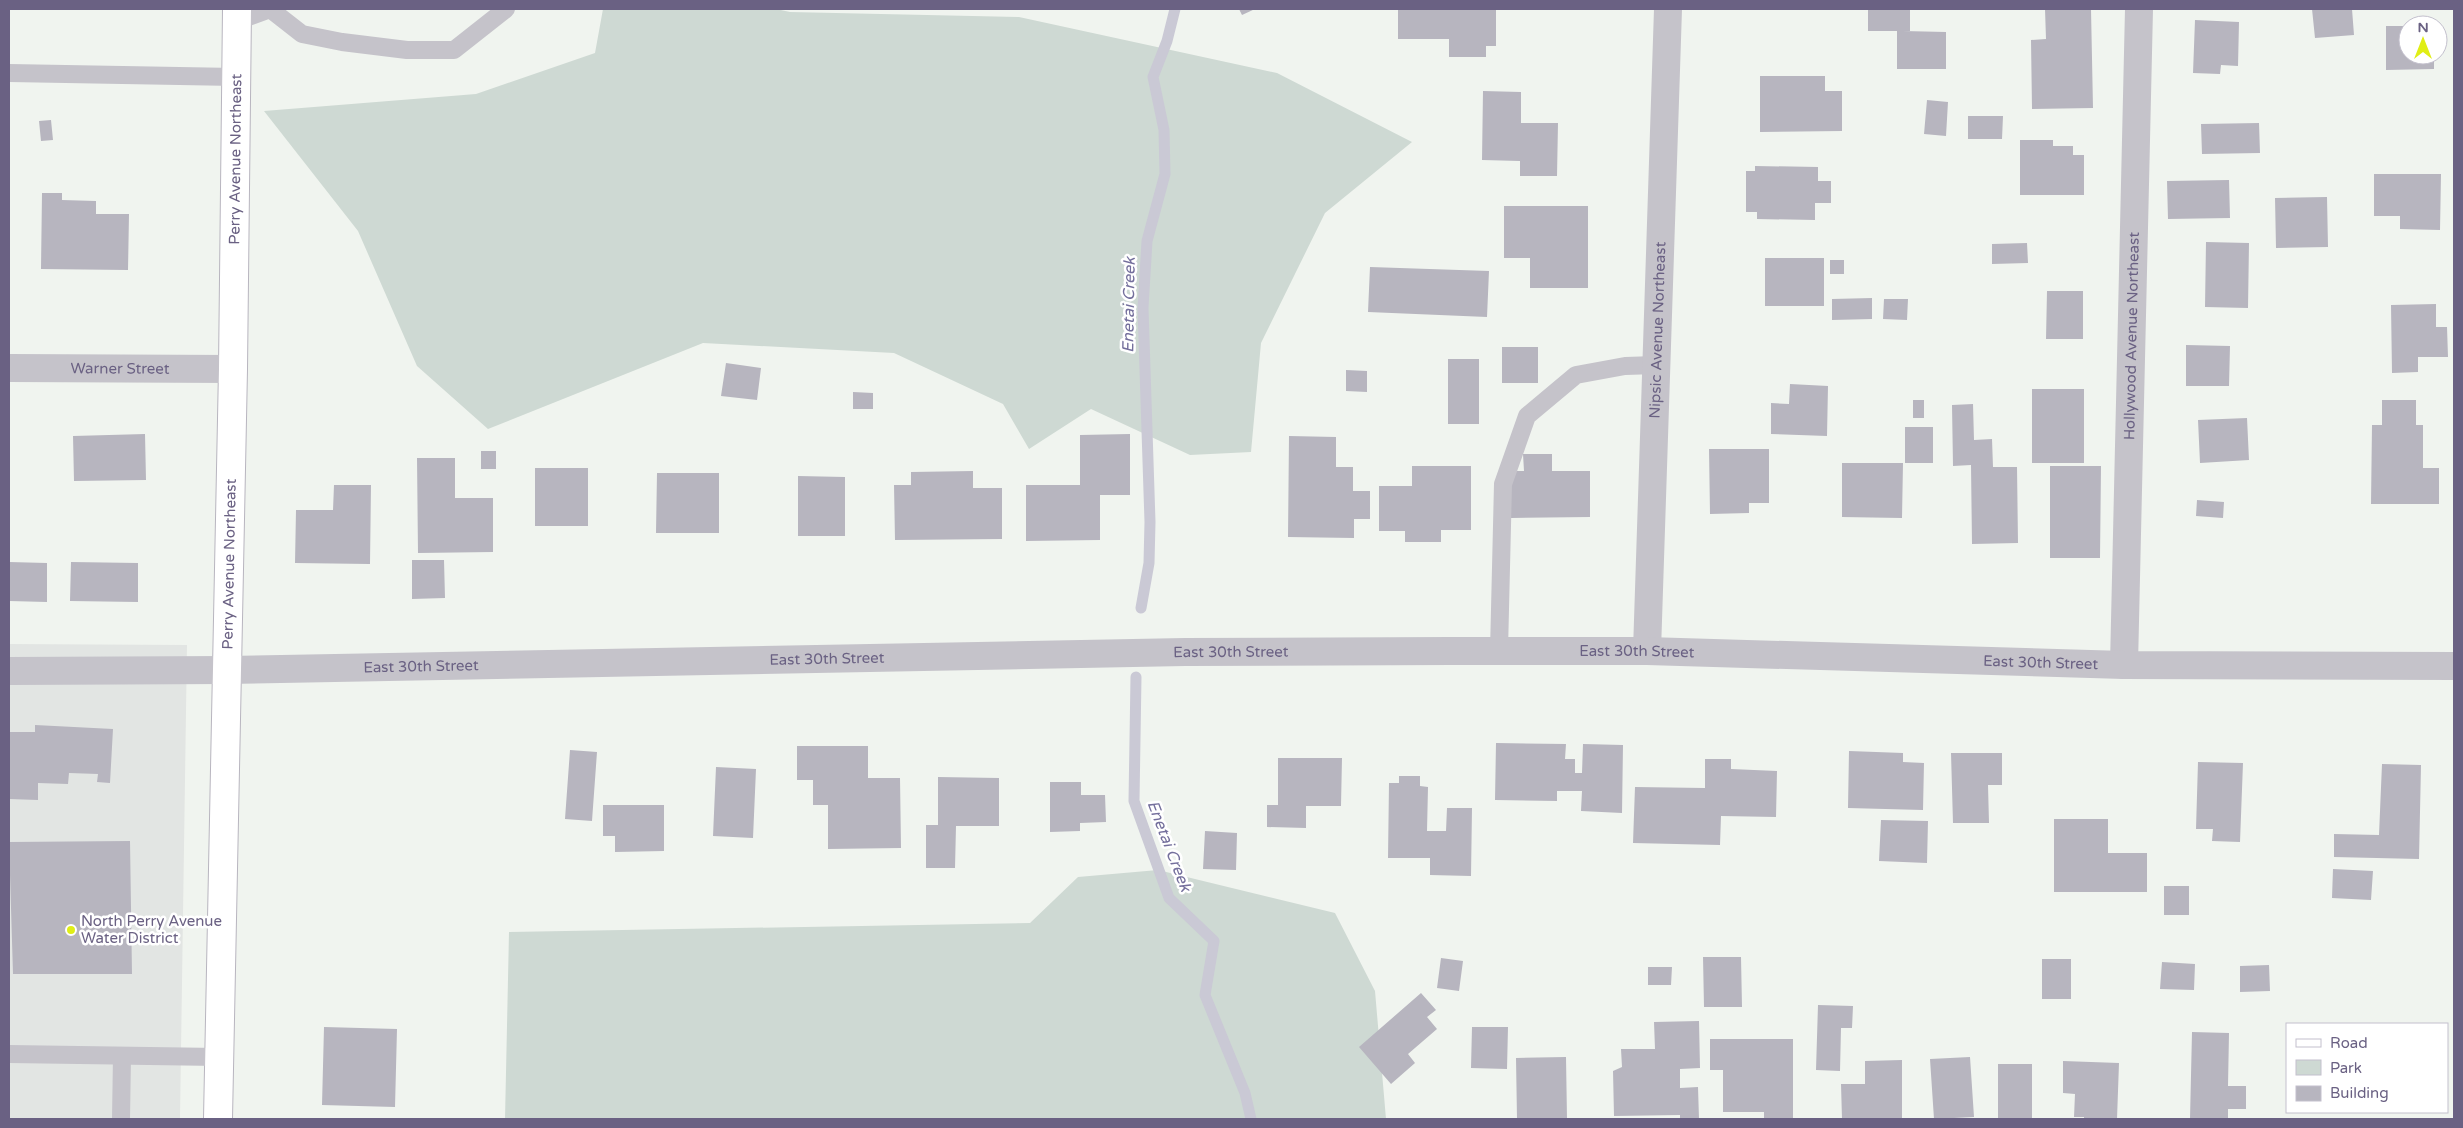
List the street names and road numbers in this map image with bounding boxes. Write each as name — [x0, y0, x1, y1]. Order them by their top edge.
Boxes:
street label: Perry Avenue Northeast — [225, 73, 245, 245]
street label: Hollywood Avenue Northeast — [2120, 232, 2143, 440]
street label: Nipsic Avenue Northeast — [1646, 241, 1669, 419]
street label: Warner Street — [70, 359, 170, 378]
street label: Perry Avenue Northeast — [218, 478, 240, 650]
street label: East 30th Street — [1579, 642, 1695, 661]
street label: East 30th Street — [1173, 643, 1289, 661]
street label: East 30th Street — [769, 649, 885, 669]
street label: East 30th Street — [1983, 652, 2099, 673]
street label: East 30th Street — [363, 656, 479, 676]

